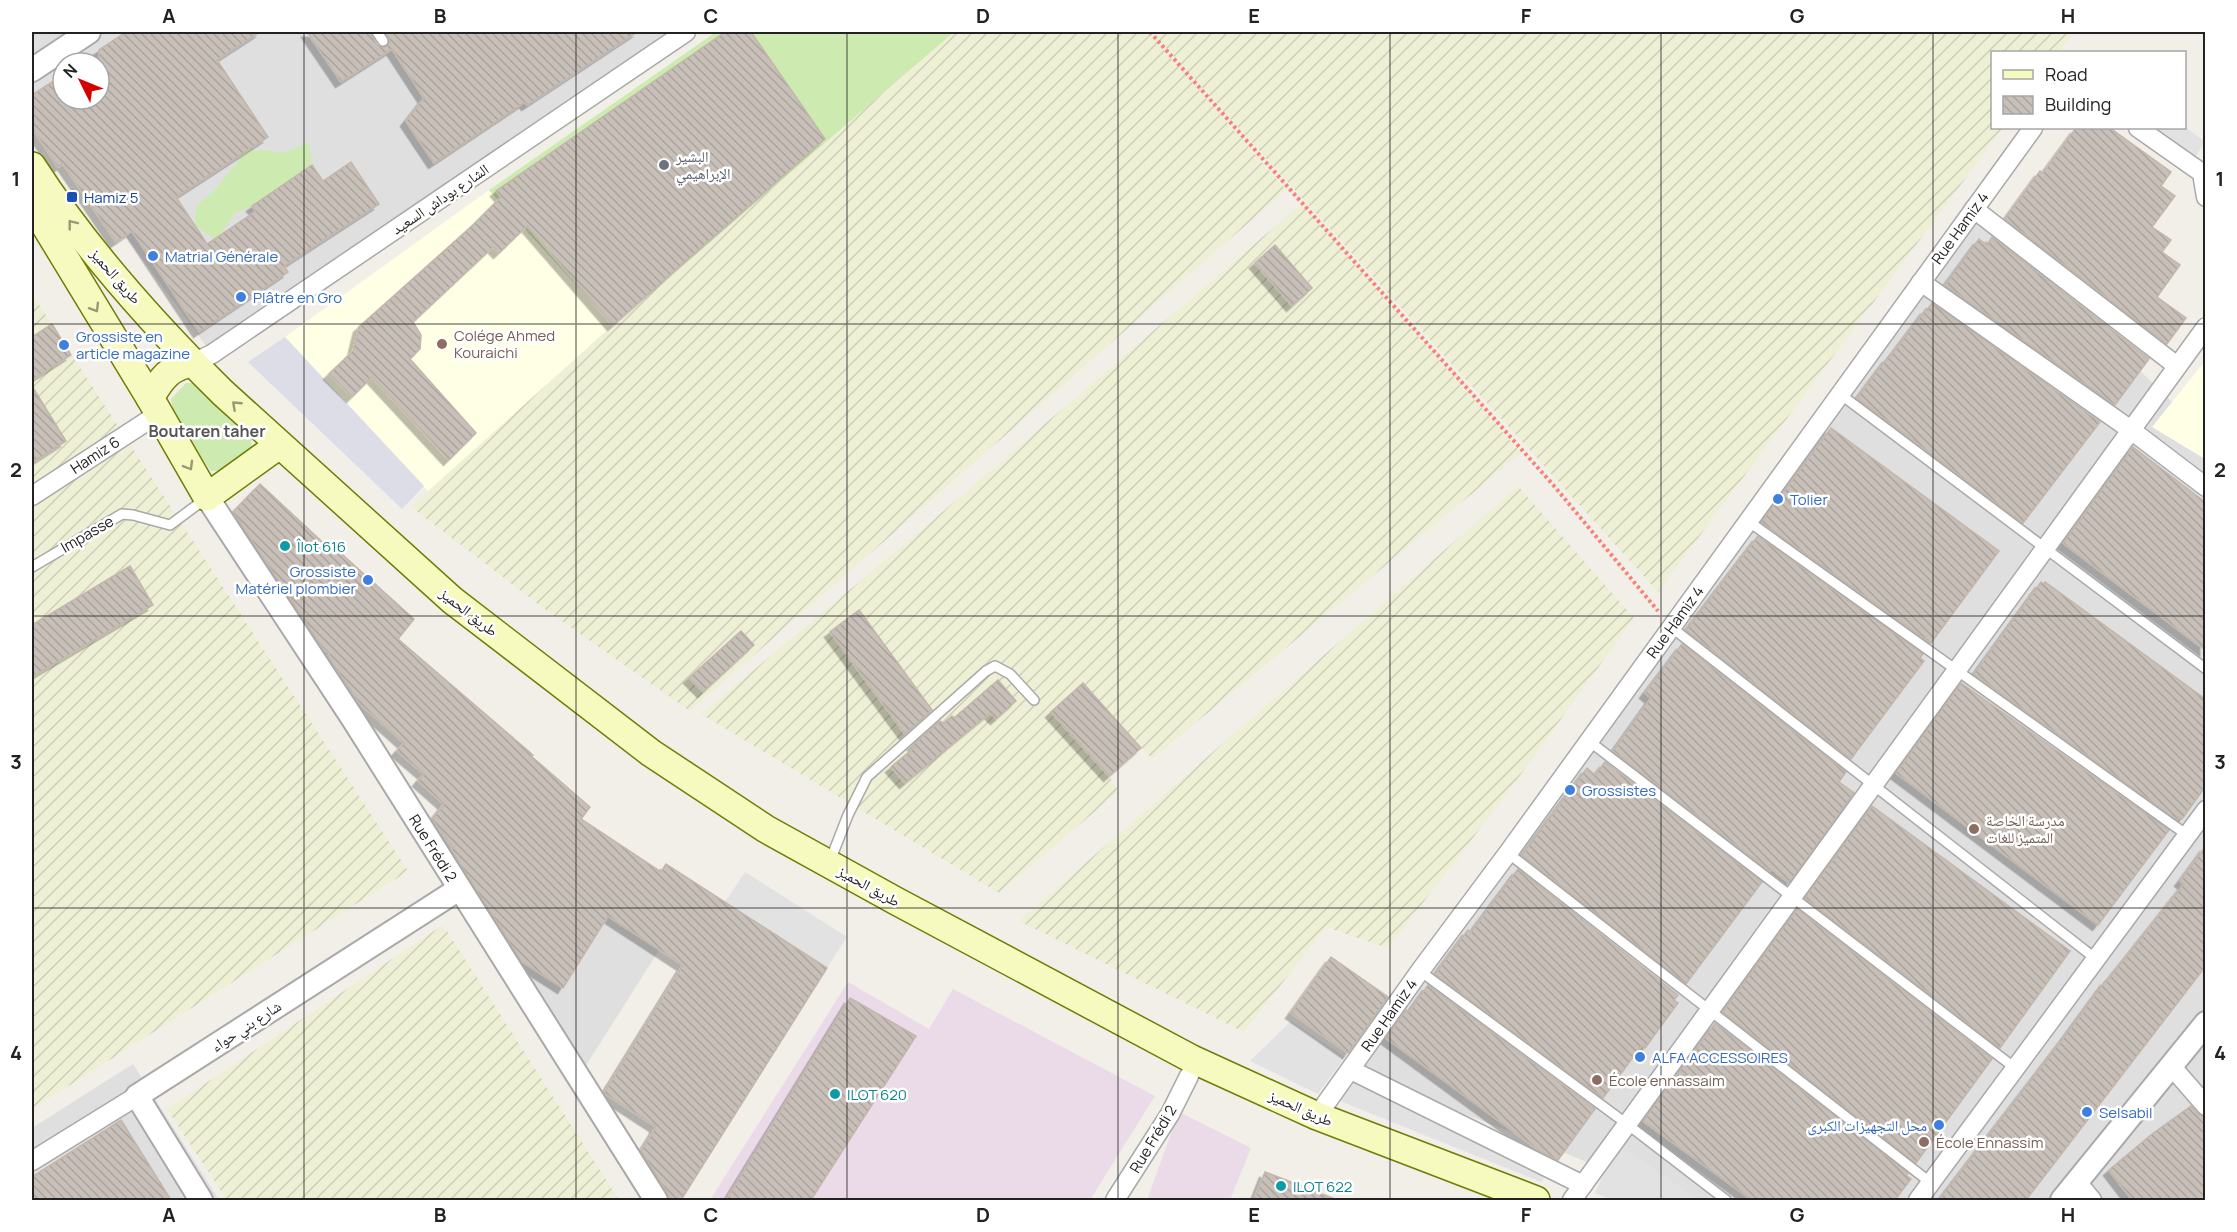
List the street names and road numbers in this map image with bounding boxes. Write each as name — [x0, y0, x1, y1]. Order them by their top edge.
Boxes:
street label: الشارع بوداش السعيد — [387, 159, 493, 239]
street label: Rue Hamiz 4 — [1927, 187, 1993, 268]
street label: طريق الحميز — [85, 243, 146, 309]
street label: Hamiz 6 — [66, 431, 124, 479]
street label: Impasse — [57, 510, 118, 558]
street label: Rue Hamiz 4 — [1642, 581, 1708, 662]
street label: طريق الحميز — [435, 582, 502, 641]
street label: Rue Frédi 2 — [404, 810, 462, 886]
street label: طريق الحميز — [833, 860, 904, 912]
street label: Rue Hamiz 4 — [1356, 974, 1422, 1056]
street label: شارع بني حواء — [207, 995, 286, 1058]
street label: طريق الحميز — [1265, 1084, 1336, 1131]
street label: Rue Frédi 2 — [1124, 1101, 1182, 1177]

